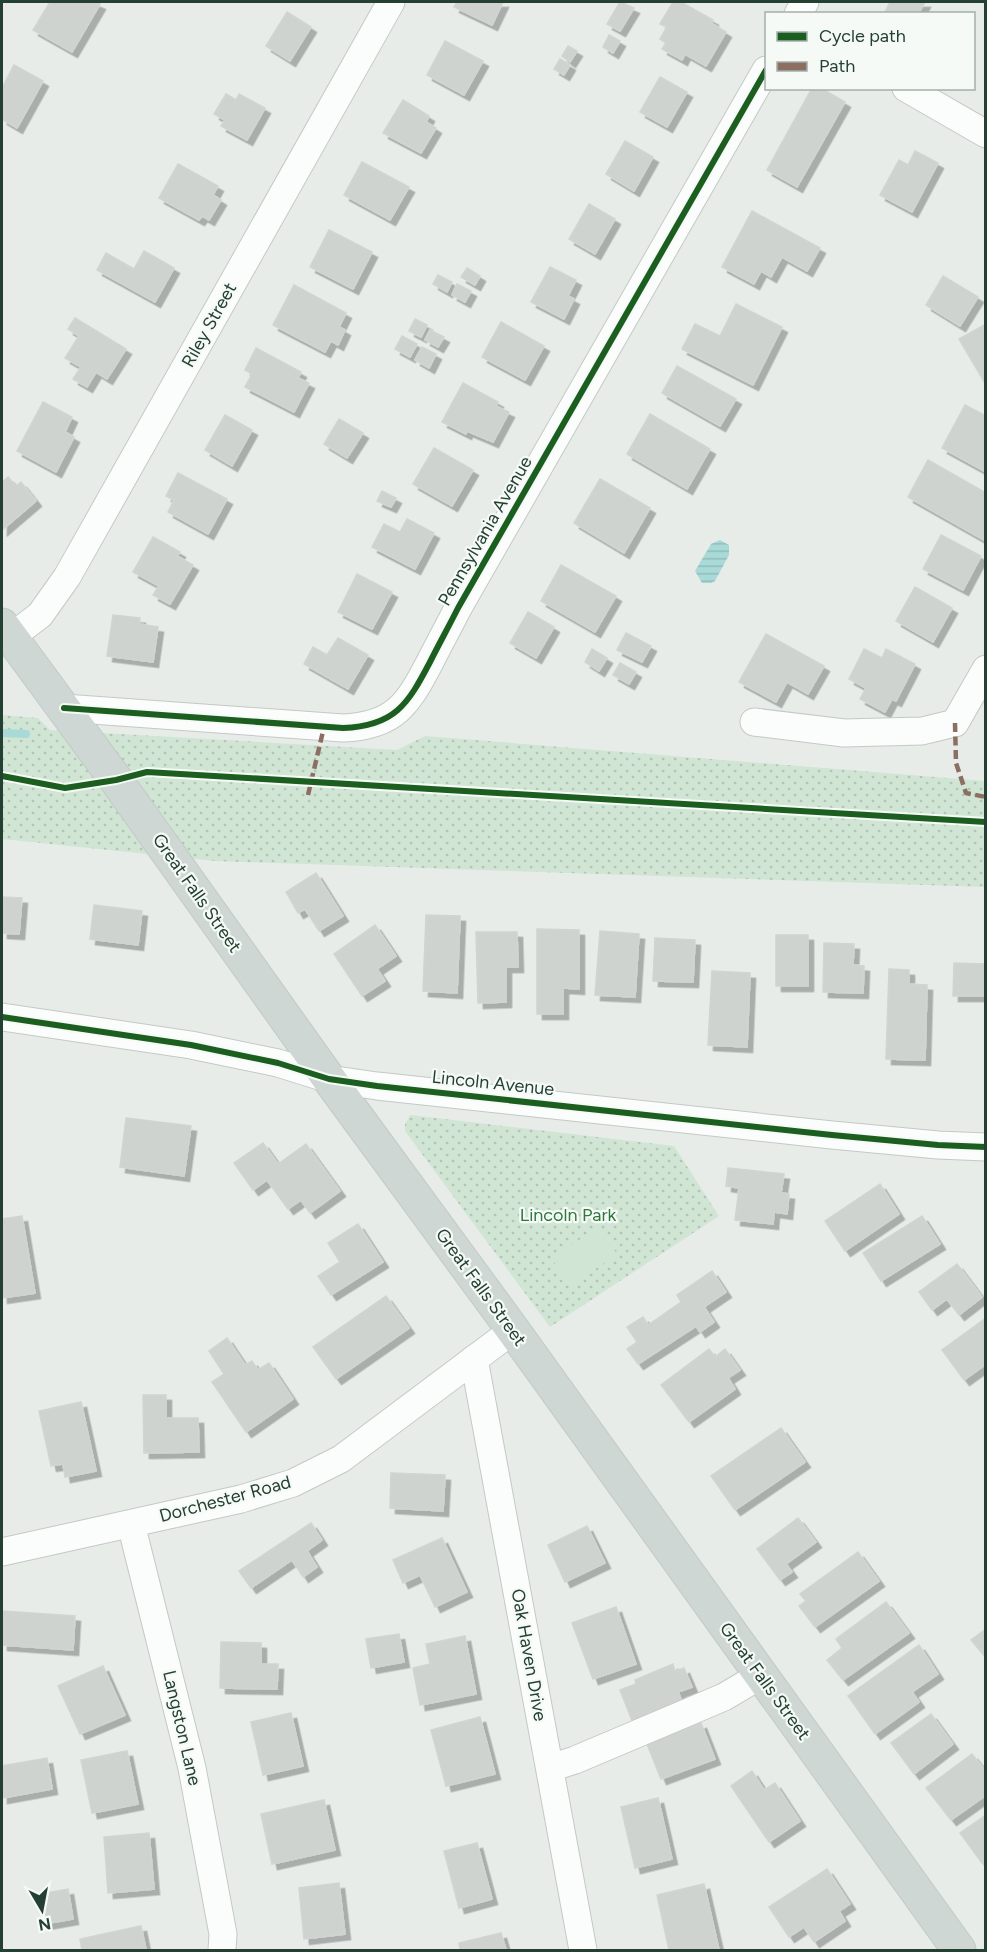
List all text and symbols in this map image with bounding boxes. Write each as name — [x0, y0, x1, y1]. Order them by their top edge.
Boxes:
legend — [765, 12, 975, 90]
text: Cycle path — [819, 25, 906, 47]
text: Path — [819, 55, 855, 77]
street label: Riley Street — [177, 279, 241, 371]
street label: Pennsylvania Avenue — [433, 452, 537, 610]
street label: Great Falls Street — [148, 829, 246, 957]
street label: Lincoln Avenue — [431, 1066, 556, 1100]
park label: Lincoln Park — [520, 1204, 616, 1226]
street label: Great Falls Street — [431, 1224, 531, 1350]
street label: Dorchester Road — [157, 1471, 293, 1527]
street label: Oak Haven Drive — [507, 1587, 551, 1723]
street label: Great Falls Street — [715, 1618, 815, 1744]
street label: Langston Lane — [158, 1668, 206, 1788]
north arrow — [12, 1880, 72, 1940]
text: N — [37, 1914, 52, 1935]

